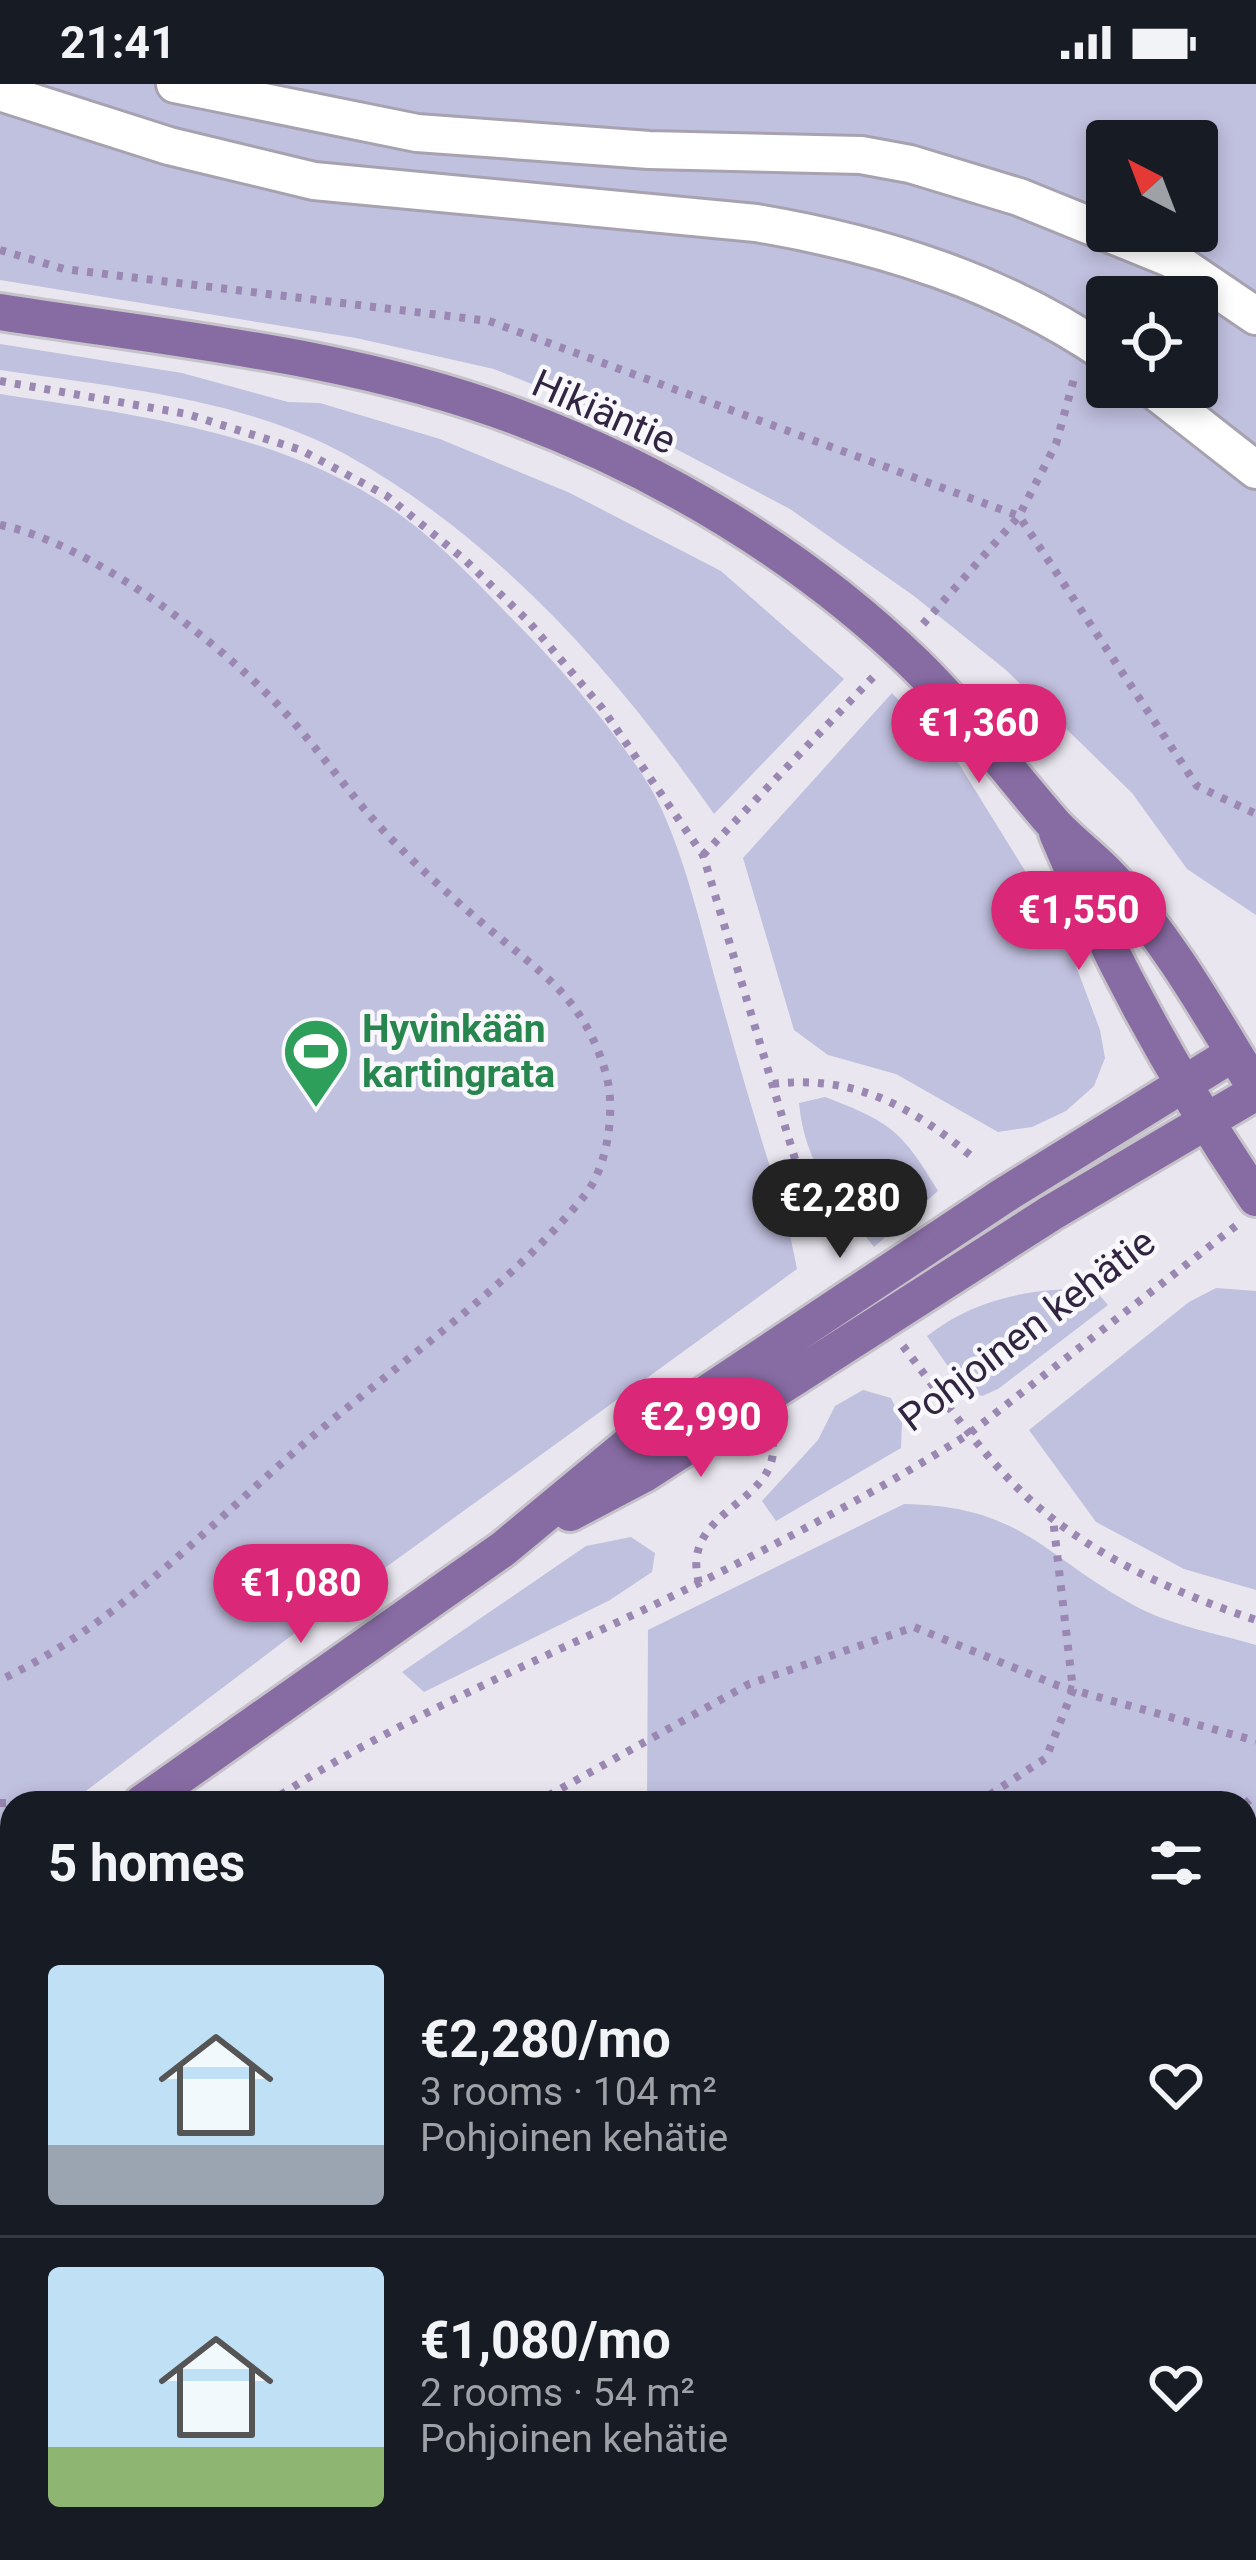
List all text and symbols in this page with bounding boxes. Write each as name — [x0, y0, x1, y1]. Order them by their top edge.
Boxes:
text: 21:41 — [60, 16, 176, 69]
north arrow — [1086, 120, 1218, 252]
map controls — [1086, 120, 1218, 408]
button: locate — [1086, 276, 1218, 408]
street label: Hikiäntie — [525, 360, 683, 464]
pin: €1,360 — [881, 684, 1077, 786]
text: €1,360 — [918, 700, 1040, 746]
pin: €1,550 — [981, 871, 1177, 973]
text: €1,550 — [1018, 887, 1140, 933]
place label: Hyvinkään kartingrata — [362, 1006, 555, 1097]
sports icon: Hyvinkään kartingrata — [281, 1016, 351, 1110]
pin: €2,280 — [742, 1159, 938, 1261]
text: €2,280 — [779, 1175, 901, 1221]
street label: Pohjoinen kehätie — [890, 1219, 1164, 1441]
pin: €2,990 — [603, 1378, 799, 1480]
text: €2,990 — [640, 1394, 762, 1440]
pin: €1,080 — [203, 1544, 399, 1646]
text: €1,080 — [240, 1560, 362, 1606]
icon: filters — [1143, 1830, 1209, 1896]
text: 5 homes — [48, 1834, 245, 1893]
text: €2,280/mo — [420, 2010, 671, 2069]
icon: home — [144, 2013, 288, 2157]
icon: heart — [1143, 2052, 1209, 2118]
text: 3 rooms · 104 m² — [420, 2069, 717, 2115]
text: Pohjoinen kehätie — [420, 2115, 728, 2161]
text: €1,080/mo — [420, 2311, 671, 2370]
icon: home — [144, 2315, 288, 2459]
icon: heart — [1143, 2354, 1209, 2420]
text: 2 rooms · 54 m² — [420, 2370, 695, 2416]
text: Pohjoinen kehätie — [420, 2416, 728, 2462]

